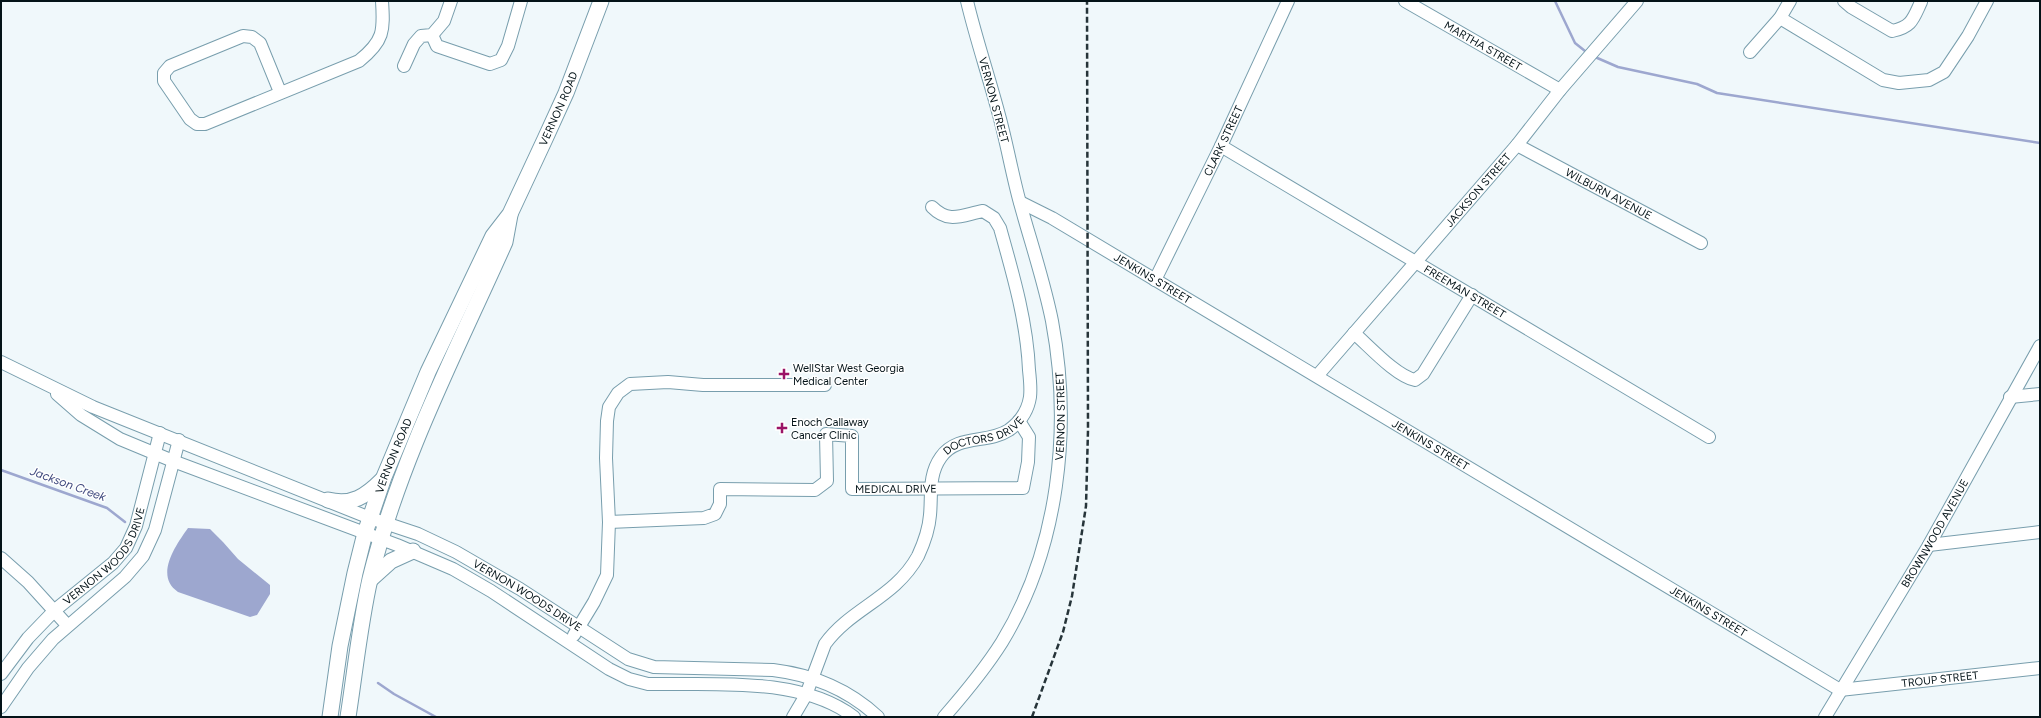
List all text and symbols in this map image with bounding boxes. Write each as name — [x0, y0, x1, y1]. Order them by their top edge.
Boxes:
street label: MARTHA STREET — [1442, 19, 1524, 74]
street label: VERNON STREET — [976, 56, 1011, 144]
street label: VERNON ROAD — [537, 69, 581, 148]
street label: CLARK STREET — [1201, 104, 1246, 178]
street label: JACKSON STREET — [1443, 151, 1514, 230]
street label: WILBURN AVENUE — [1563, 166, 1654, 223]
street label: JENKINS STREET — [1112, 251, 1193, 307]
street label: FREEMAN STREET — [1422, 263, 1508, 321]
place label: WellStar West Georgia Medical Center — [793, 362, 904, 388]
marker: WellStar West Georgia Medical Center — [778, 368, 790, 380]
street label: VERNON STREET — [1053, 372, 1068, 461]
street label: DOCTORS DRIVE — [941, 414, 1027, 458]
street label: VERNON ROAD — [373, 416, 415, 495]
place label: Enoch Callaway Cancer Clinic — [791, 416, 869, 442]
street label: JENKINS STREET — [1389, 417, 1471, 473]
marker: Enoch Callaway Cancer Clinic — [776, 422, 788, 434]
water label: Jackson Creek — [27, 463, 109, 505]
street label: BROWNWOOD AVENUE — [1899, 477, 1971, 590]
street label: MEDICAL DRIVE — [855, 483, 937, 496]
street label: VERNON WOODS DRIVE — [61, 506, 148, 608]
street label: VERNON WOODS DRIVE — [470, 557, 584, 634]
street label: JENKINS STREET — [1667, 584, 1749, 640]
street label: TROUP STREET — [1901, 669, 1979, 690]

